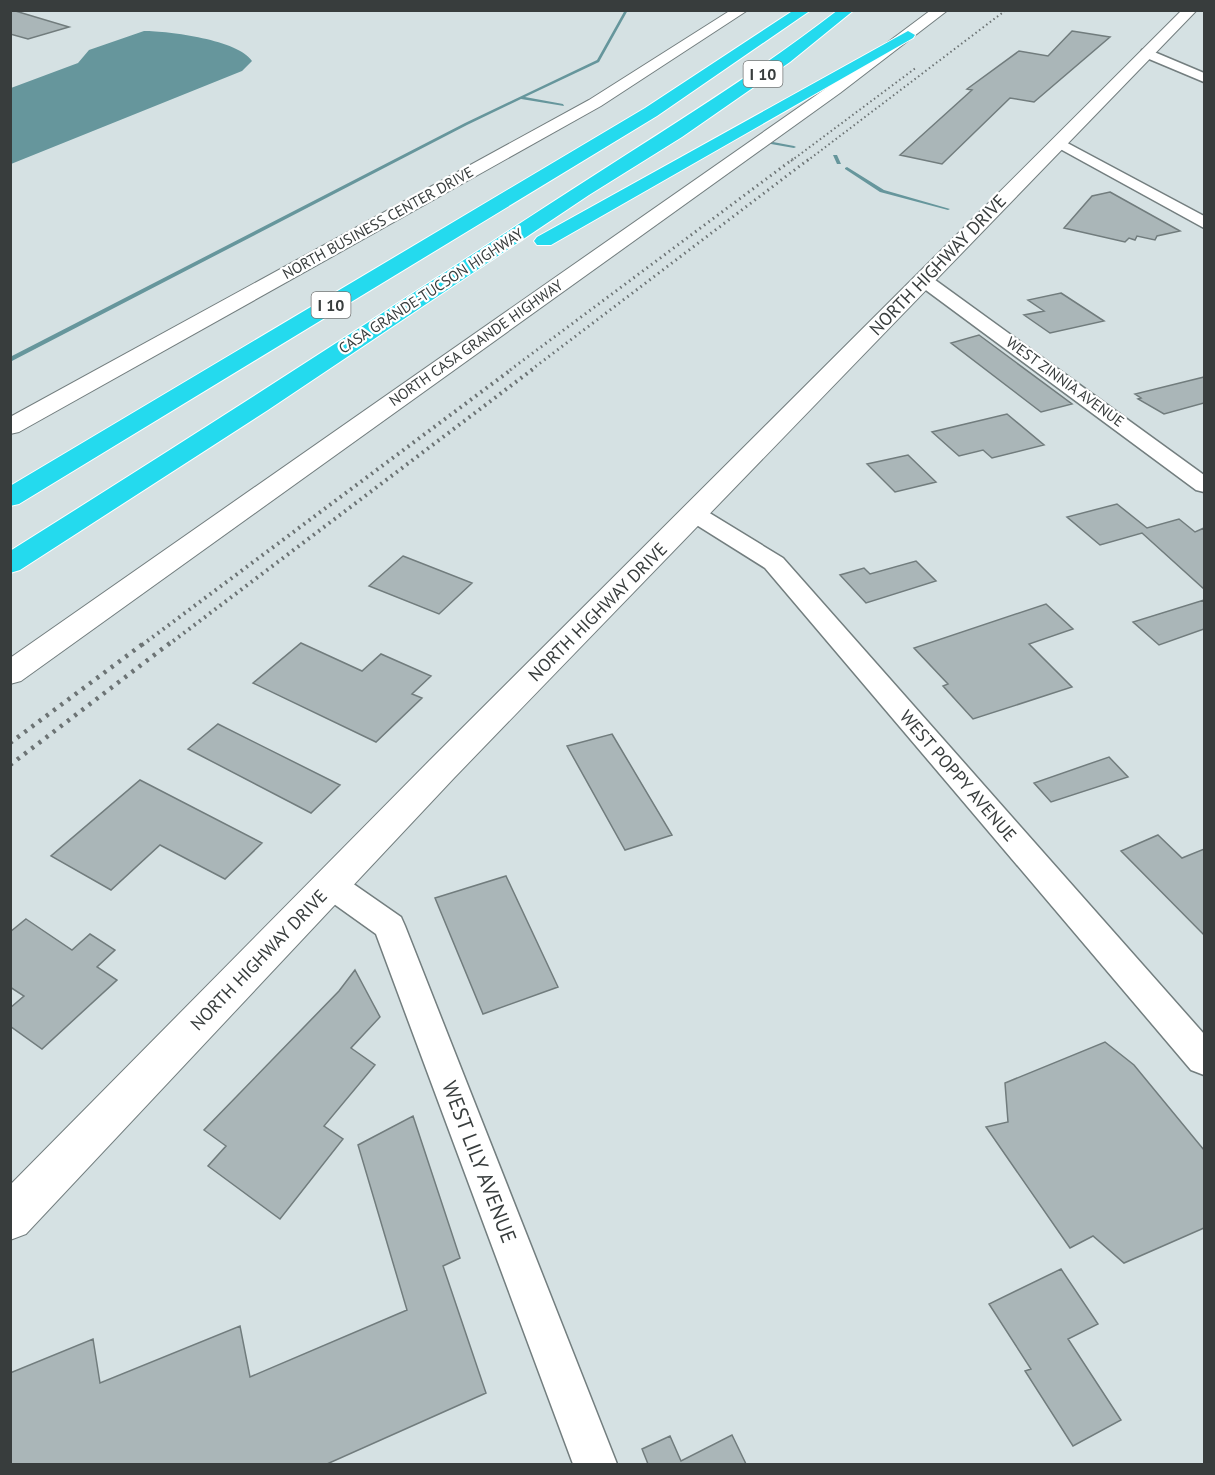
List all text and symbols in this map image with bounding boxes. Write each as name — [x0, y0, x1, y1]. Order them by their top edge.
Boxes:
road number: I 10 — [744, 61, 783, 87]
street label: NORTH BUSINESS CENTER DRIVE — [279, 162, 477, 283]
street label: NORTH HIGHWAY DRIVE — [864, 189, 1011, 340]
street label: CASA GRANDE-TUCSON HIGHWAY — [335, 223, 527, 357]
street label: NORTH CASA GRANDE HIGHWAY — [385, 275, 567, 410]
road number: I 10 — [312, 292, 350, 318]
street label: WEST ZINNIA AVENUE — [1003, 332, 1128, 431]
street label: NORTH HIGHWAY DRIVE — [523, 537, 672, 686]
street label: WEST POPPY AVENUE — [895, 705, 1022, 846]
street label: NORTH HIGHWAY DRIVE — [185, 884, 332, 1035]
street label: WEST LILY AVENUE — [436, 1077, 523, 1247]

